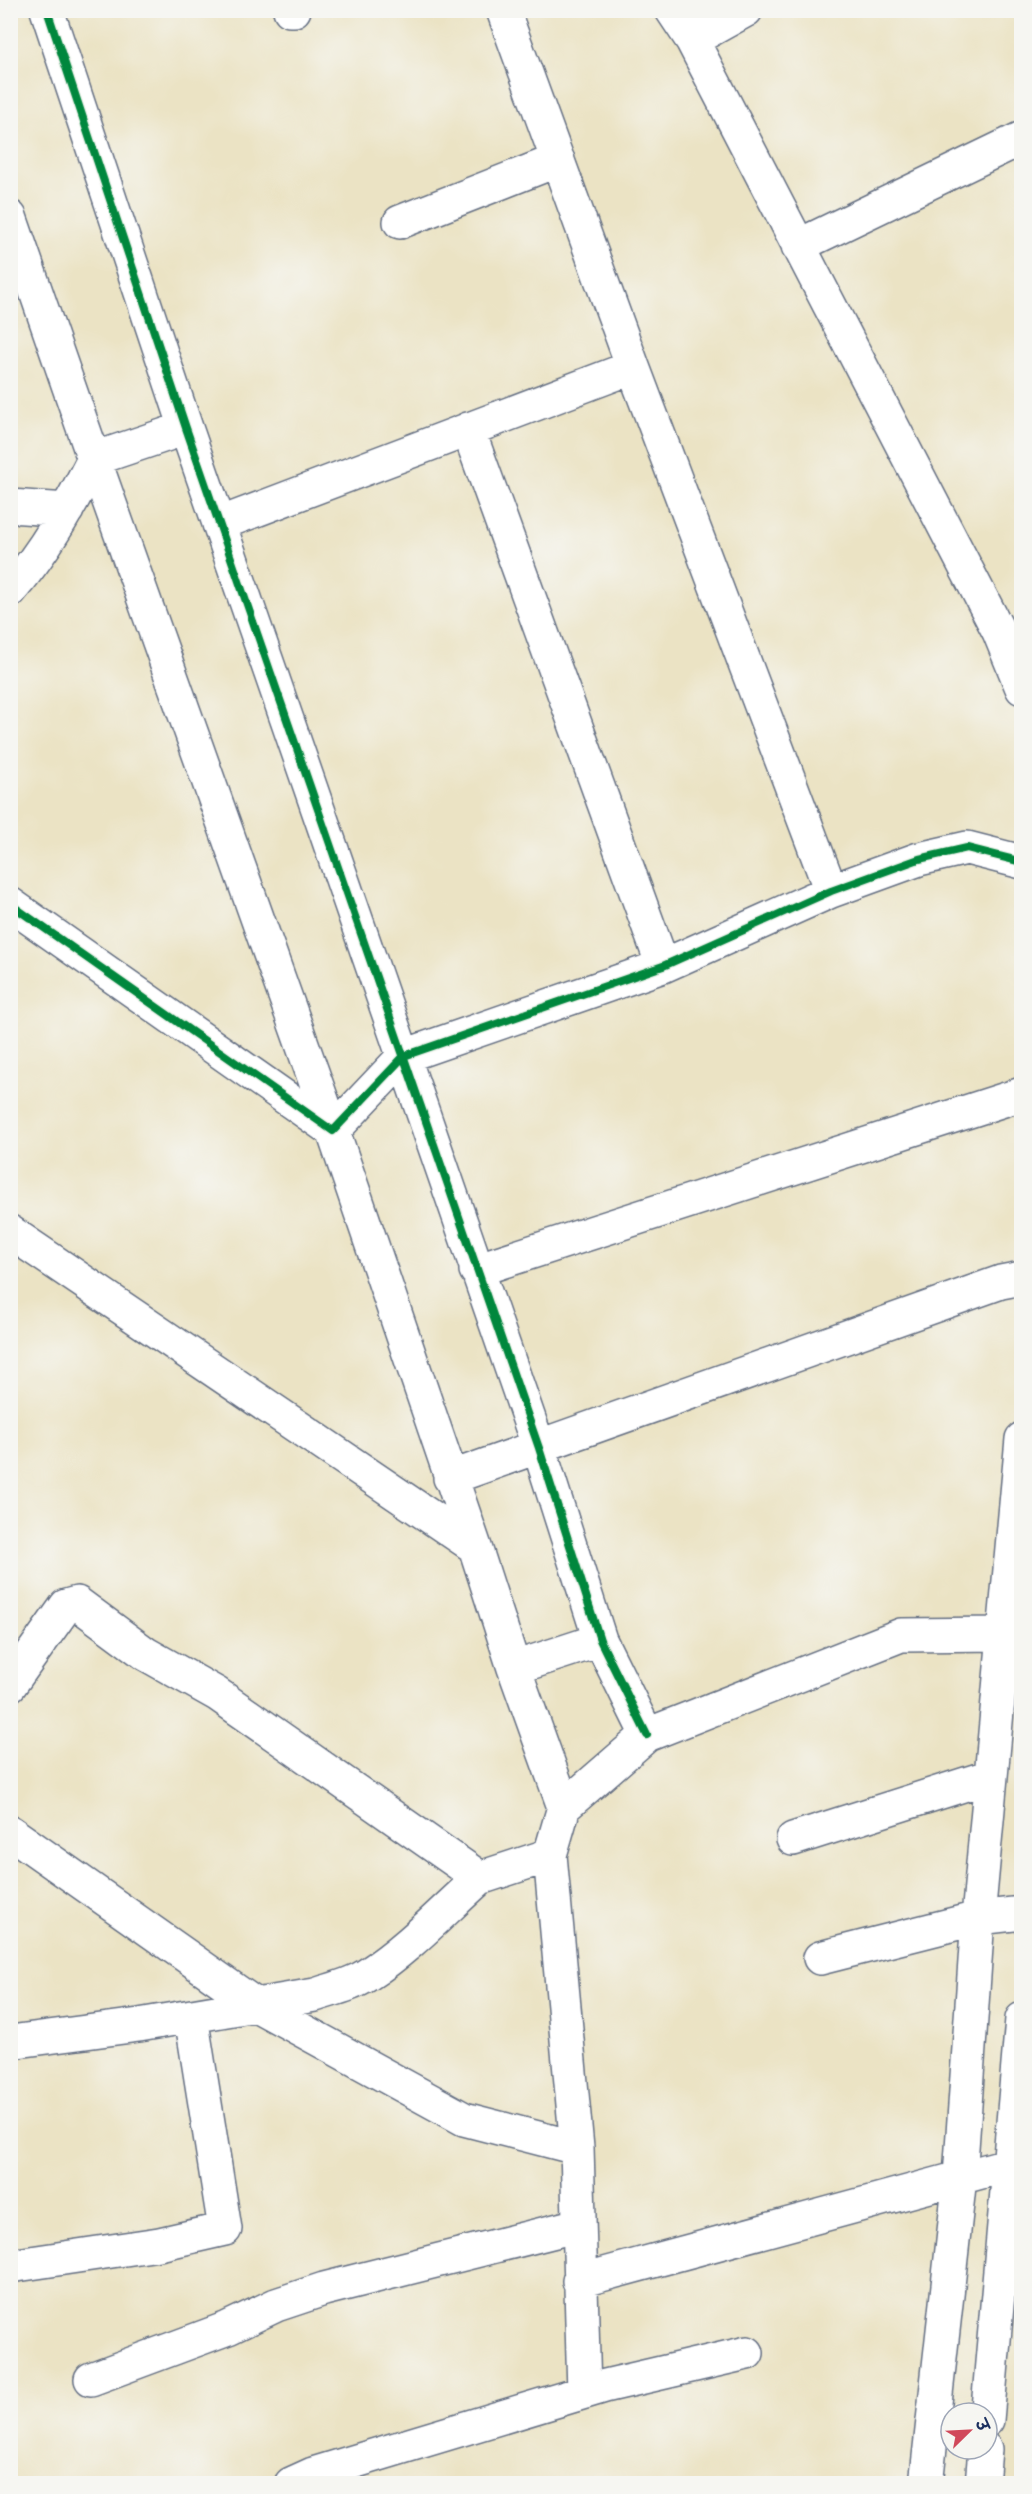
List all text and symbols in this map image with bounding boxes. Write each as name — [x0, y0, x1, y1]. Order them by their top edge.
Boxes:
north arrow — [939, 2401, 999, 2461]
text: उ — [969, 2415, 994, 2436]

